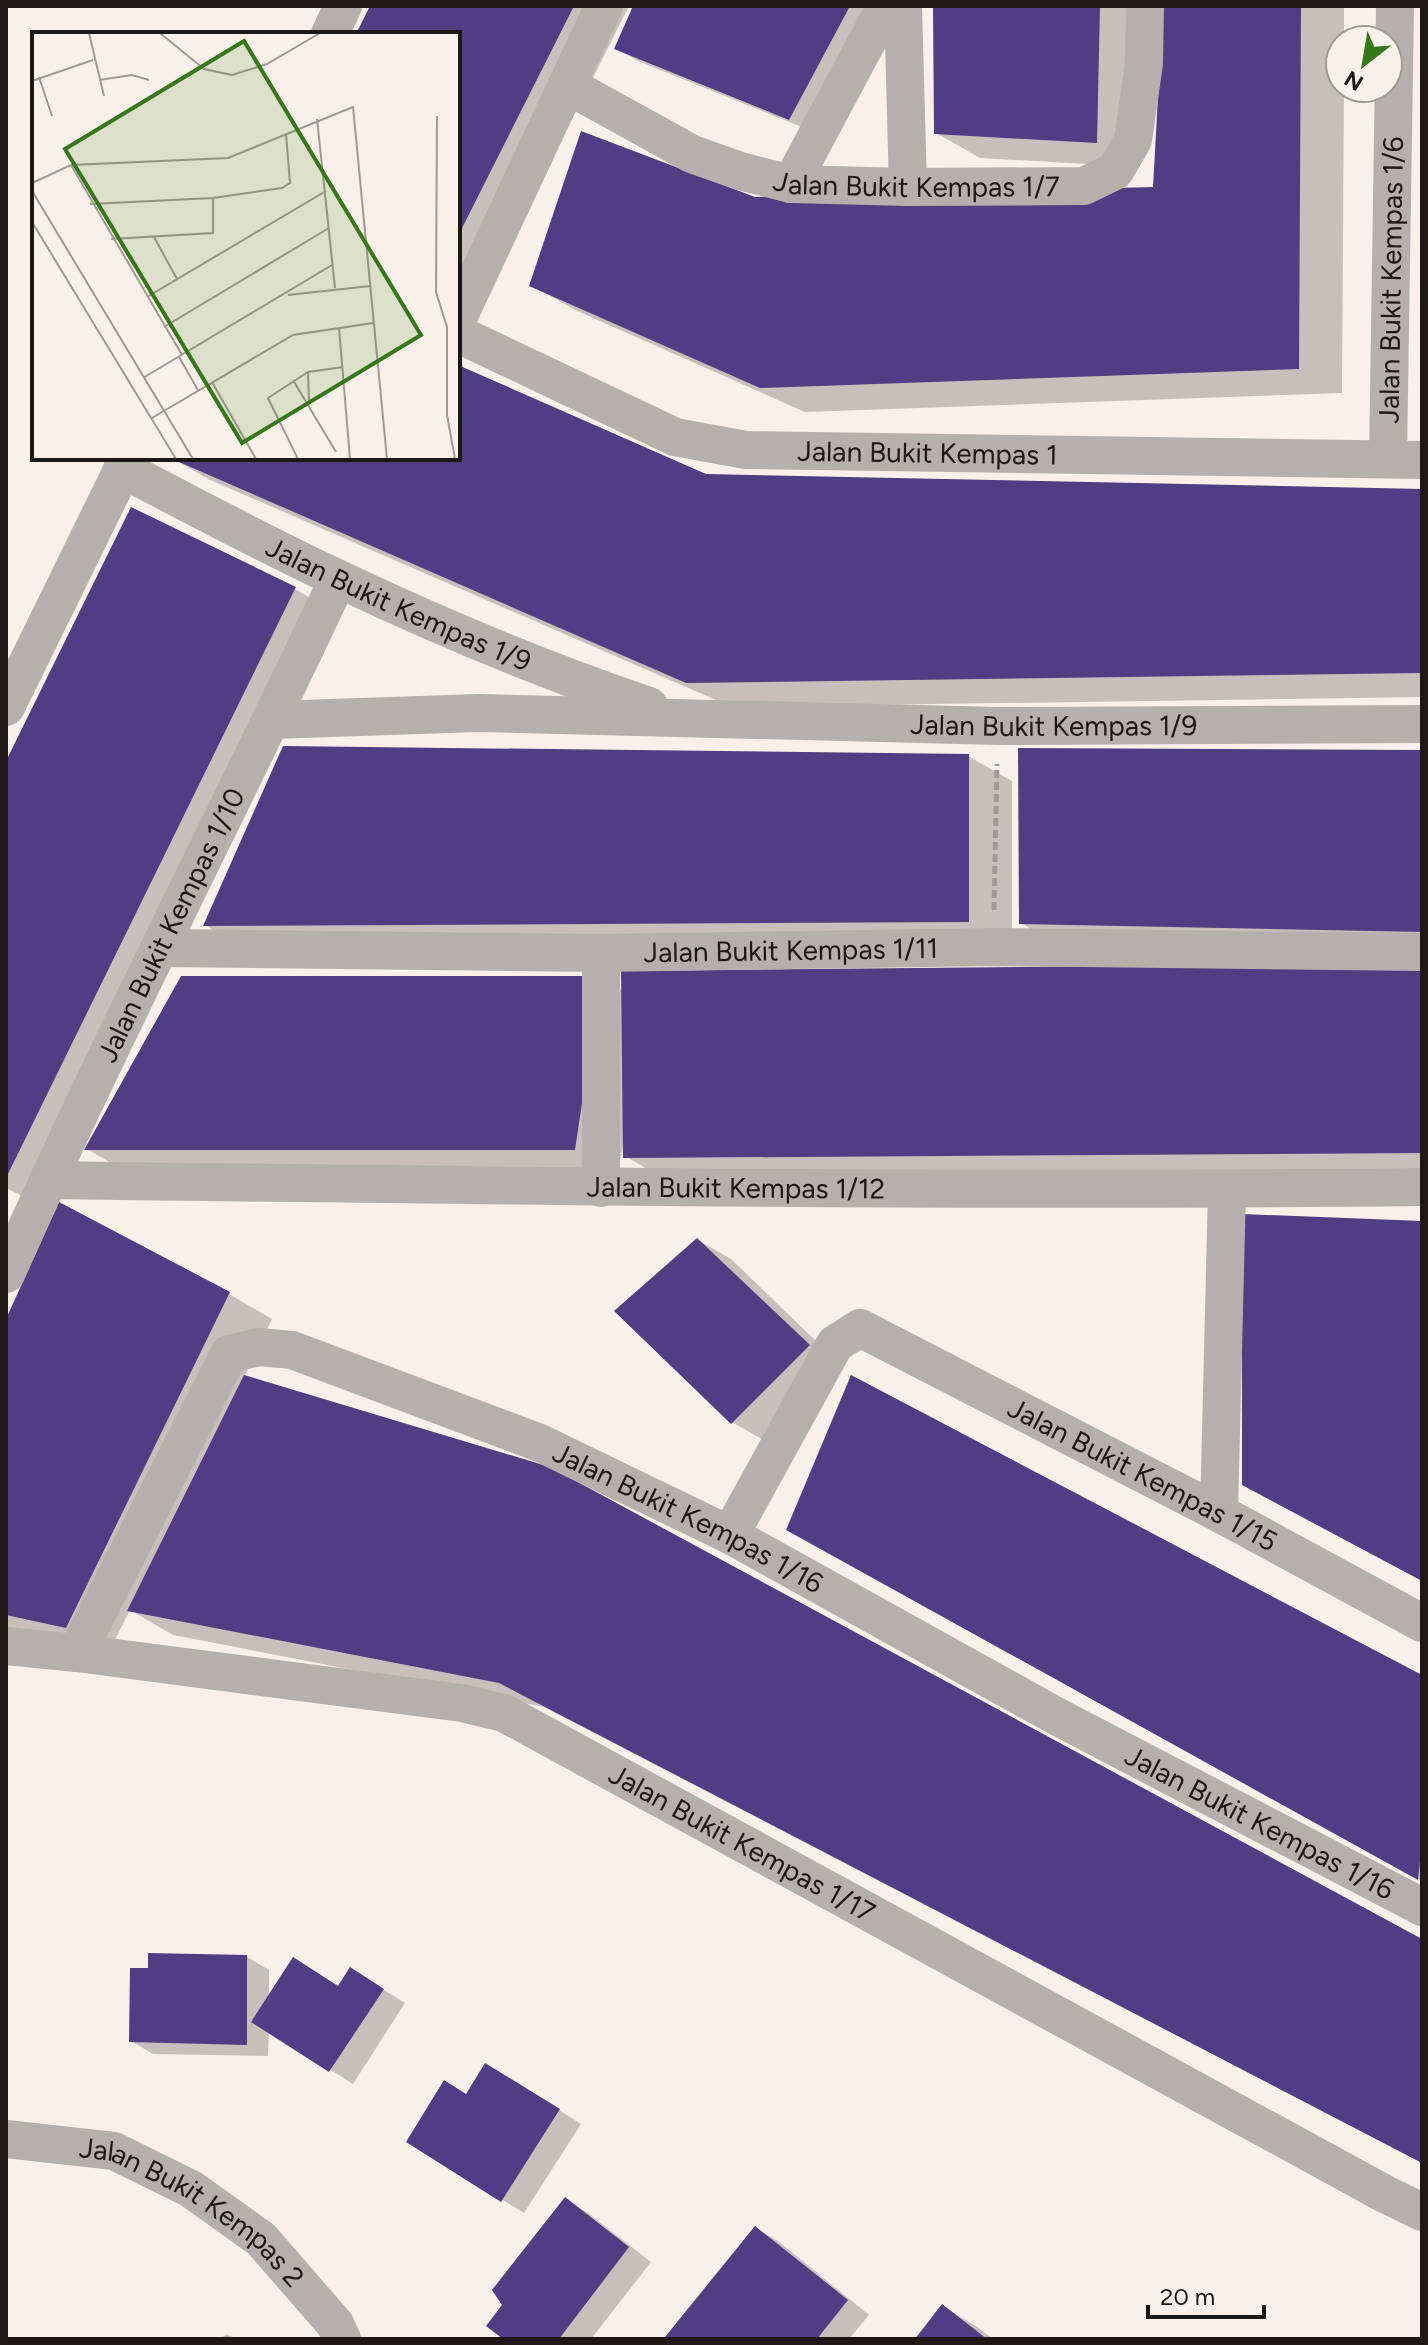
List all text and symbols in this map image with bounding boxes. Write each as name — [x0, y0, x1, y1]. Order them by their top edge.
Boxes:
north arrow — [1324, 24, 1404, 104]
inset map — [32, 32, 460, 460]
text: N — [1340, 65, 1368, 97]
street label: Jalan Bukit Kempas 1/6 — [1372, 136, 1410, 424]
street label: Jalan Bukit Kempas 1/7 — [770, 163, 1060, 204]
street label: Jalan Bukit Kempas 1 — [797, 434, 1058, 472]
street label: Jalan Bukit Kempas 1/9 — [260, 529, 536, 678]
street label: Jalan Bukit Kempas 1/9 — [910, 707, 1197, 743]
street label: Jalan Bukit Kempas 1/10 — [90, 782, 252, 1068]
street label: Jalan Bukit Kempas 1/11 — [643, 931, 938, 969]
street label: Jalan Bukit Kempas 1/12 — [587, 1169, 885, 1205]
street label: Jalan Bukit Kempas 1/15 — [1002, 1390, 1283, 1558]
street label: Jalan Bukit Kempas 1/16 — [547, 1435, 829, 1600]
street label: Jalan Bukit Kempas 1/16 — [1119, 1738, 1400, 1907]
street label: Jalan Bukit Kempas 1/17 — [603, 1757, 881, 1929]
street label: Jalan Bukit Kempas 2 — [77, 2130, 312, 2294]
scale bar — [1148, 2269, 1264, 2319]
text: 20 m — [1160, 2282, 1215, 2311]

